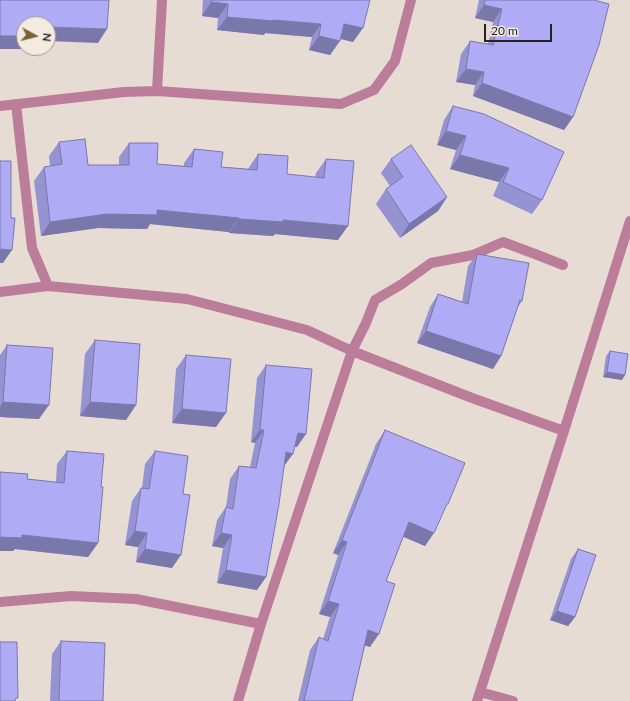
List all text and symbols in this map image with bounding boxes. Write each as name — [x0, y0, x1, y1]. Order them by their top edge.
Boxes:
north arrow — [16, 16, 56, 56]
scale bar — [486, 16, 554, 42]
text: 20 m — [491, 23, 518, 38]
text: N — [40, 32, 54, 42]

